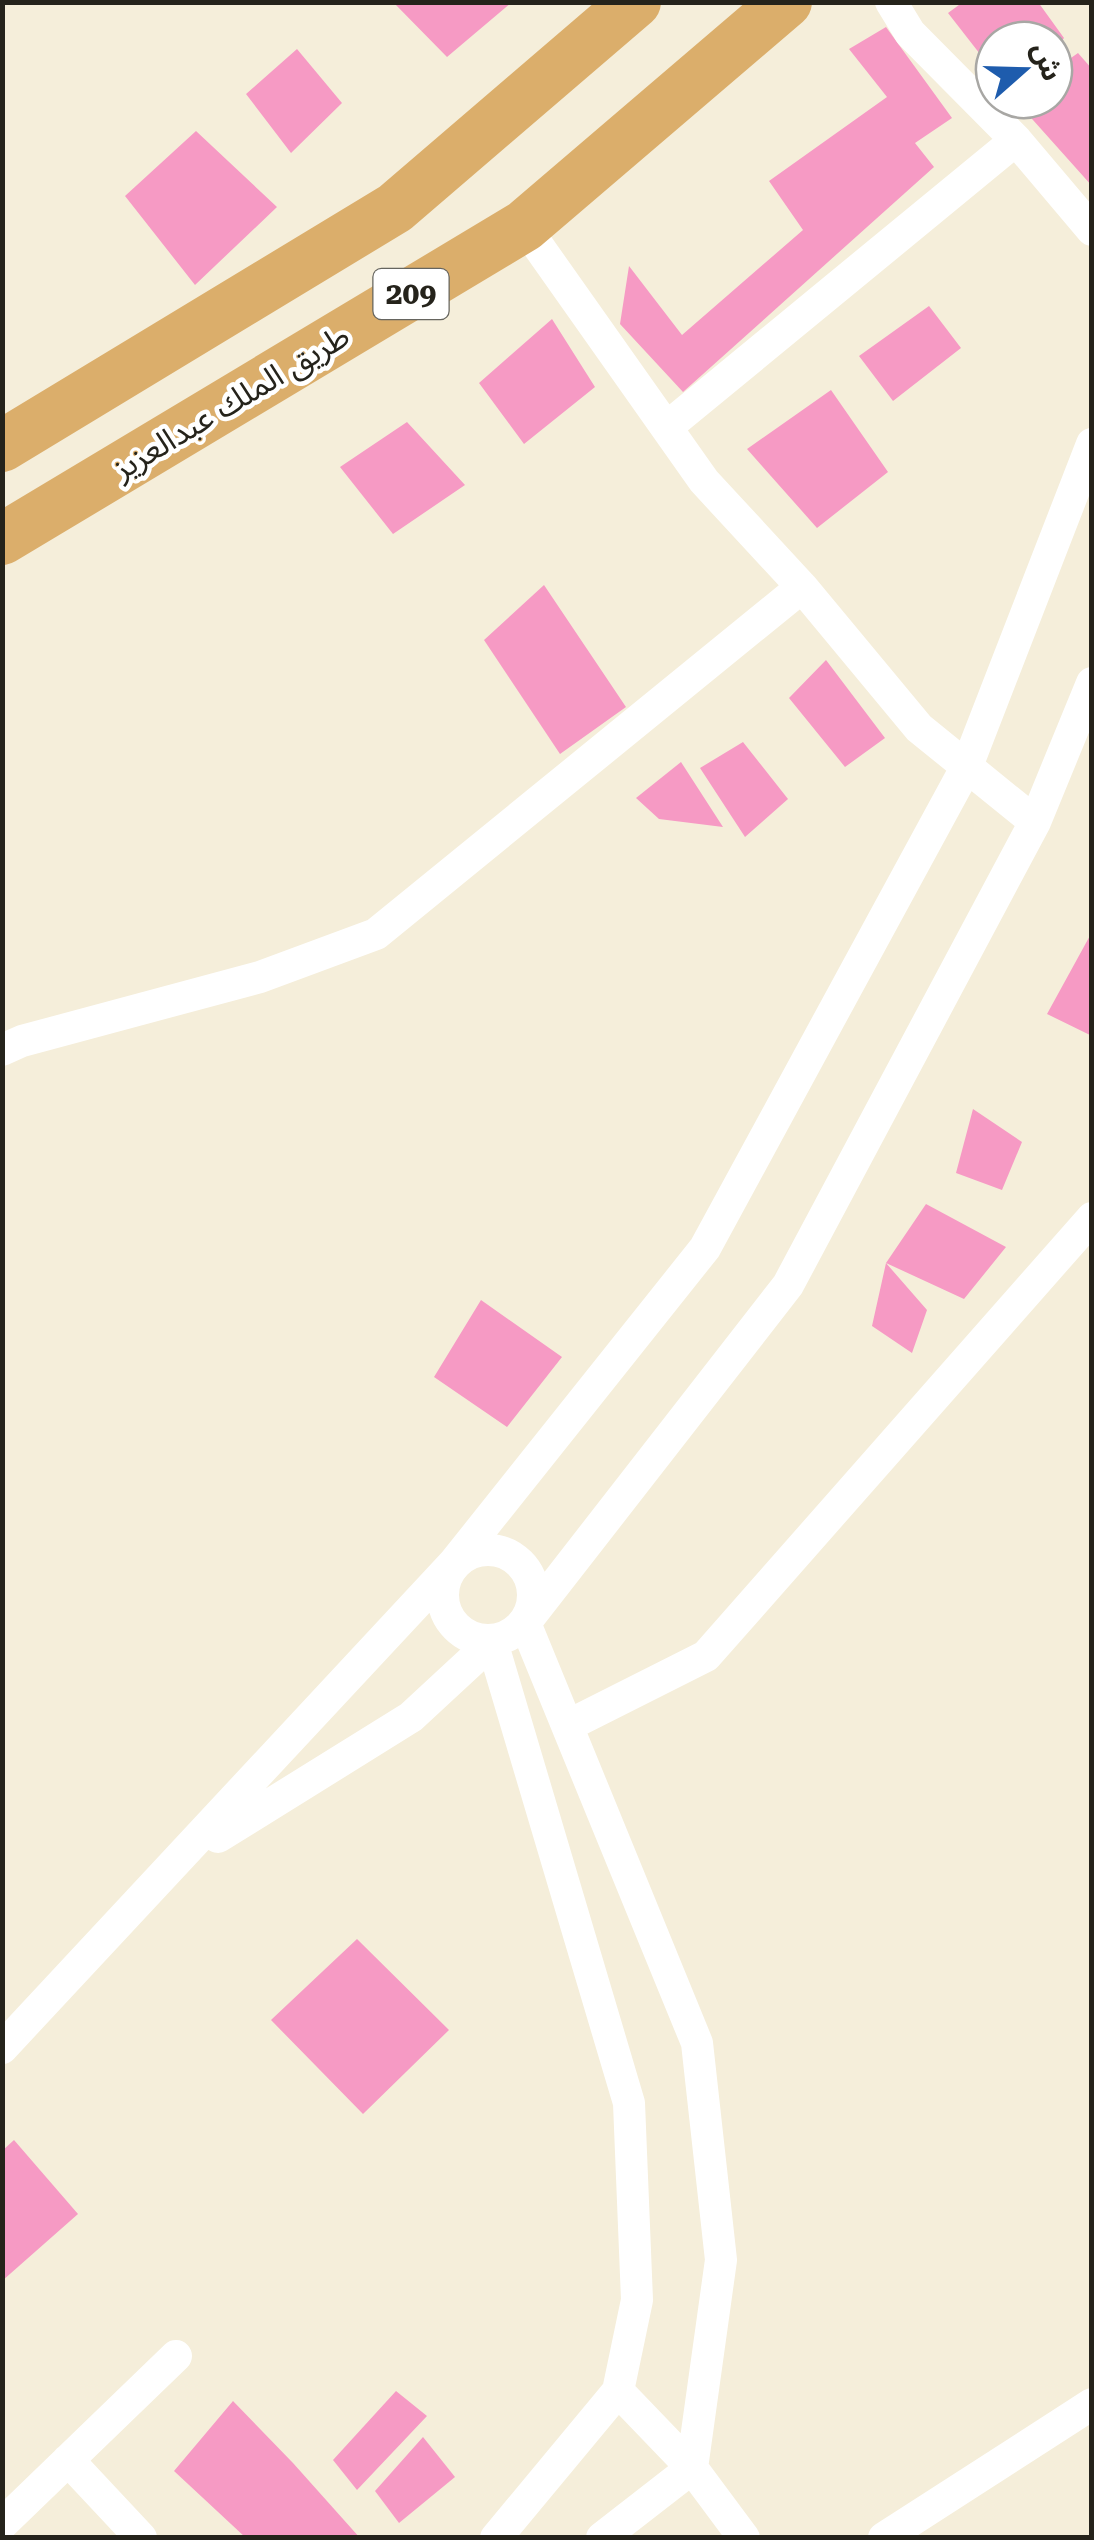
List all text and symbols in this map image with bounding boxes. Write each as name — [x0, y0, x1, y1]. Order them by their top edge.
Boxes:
north arrow — [974, 20, 1074, 120]
text: ش — [1025, 38, 1069, 85]
road number: 209 — [374, 269, 448, 319]
street label: طريق الملك عبدالعزيز — [105, 316, 357, 489]

